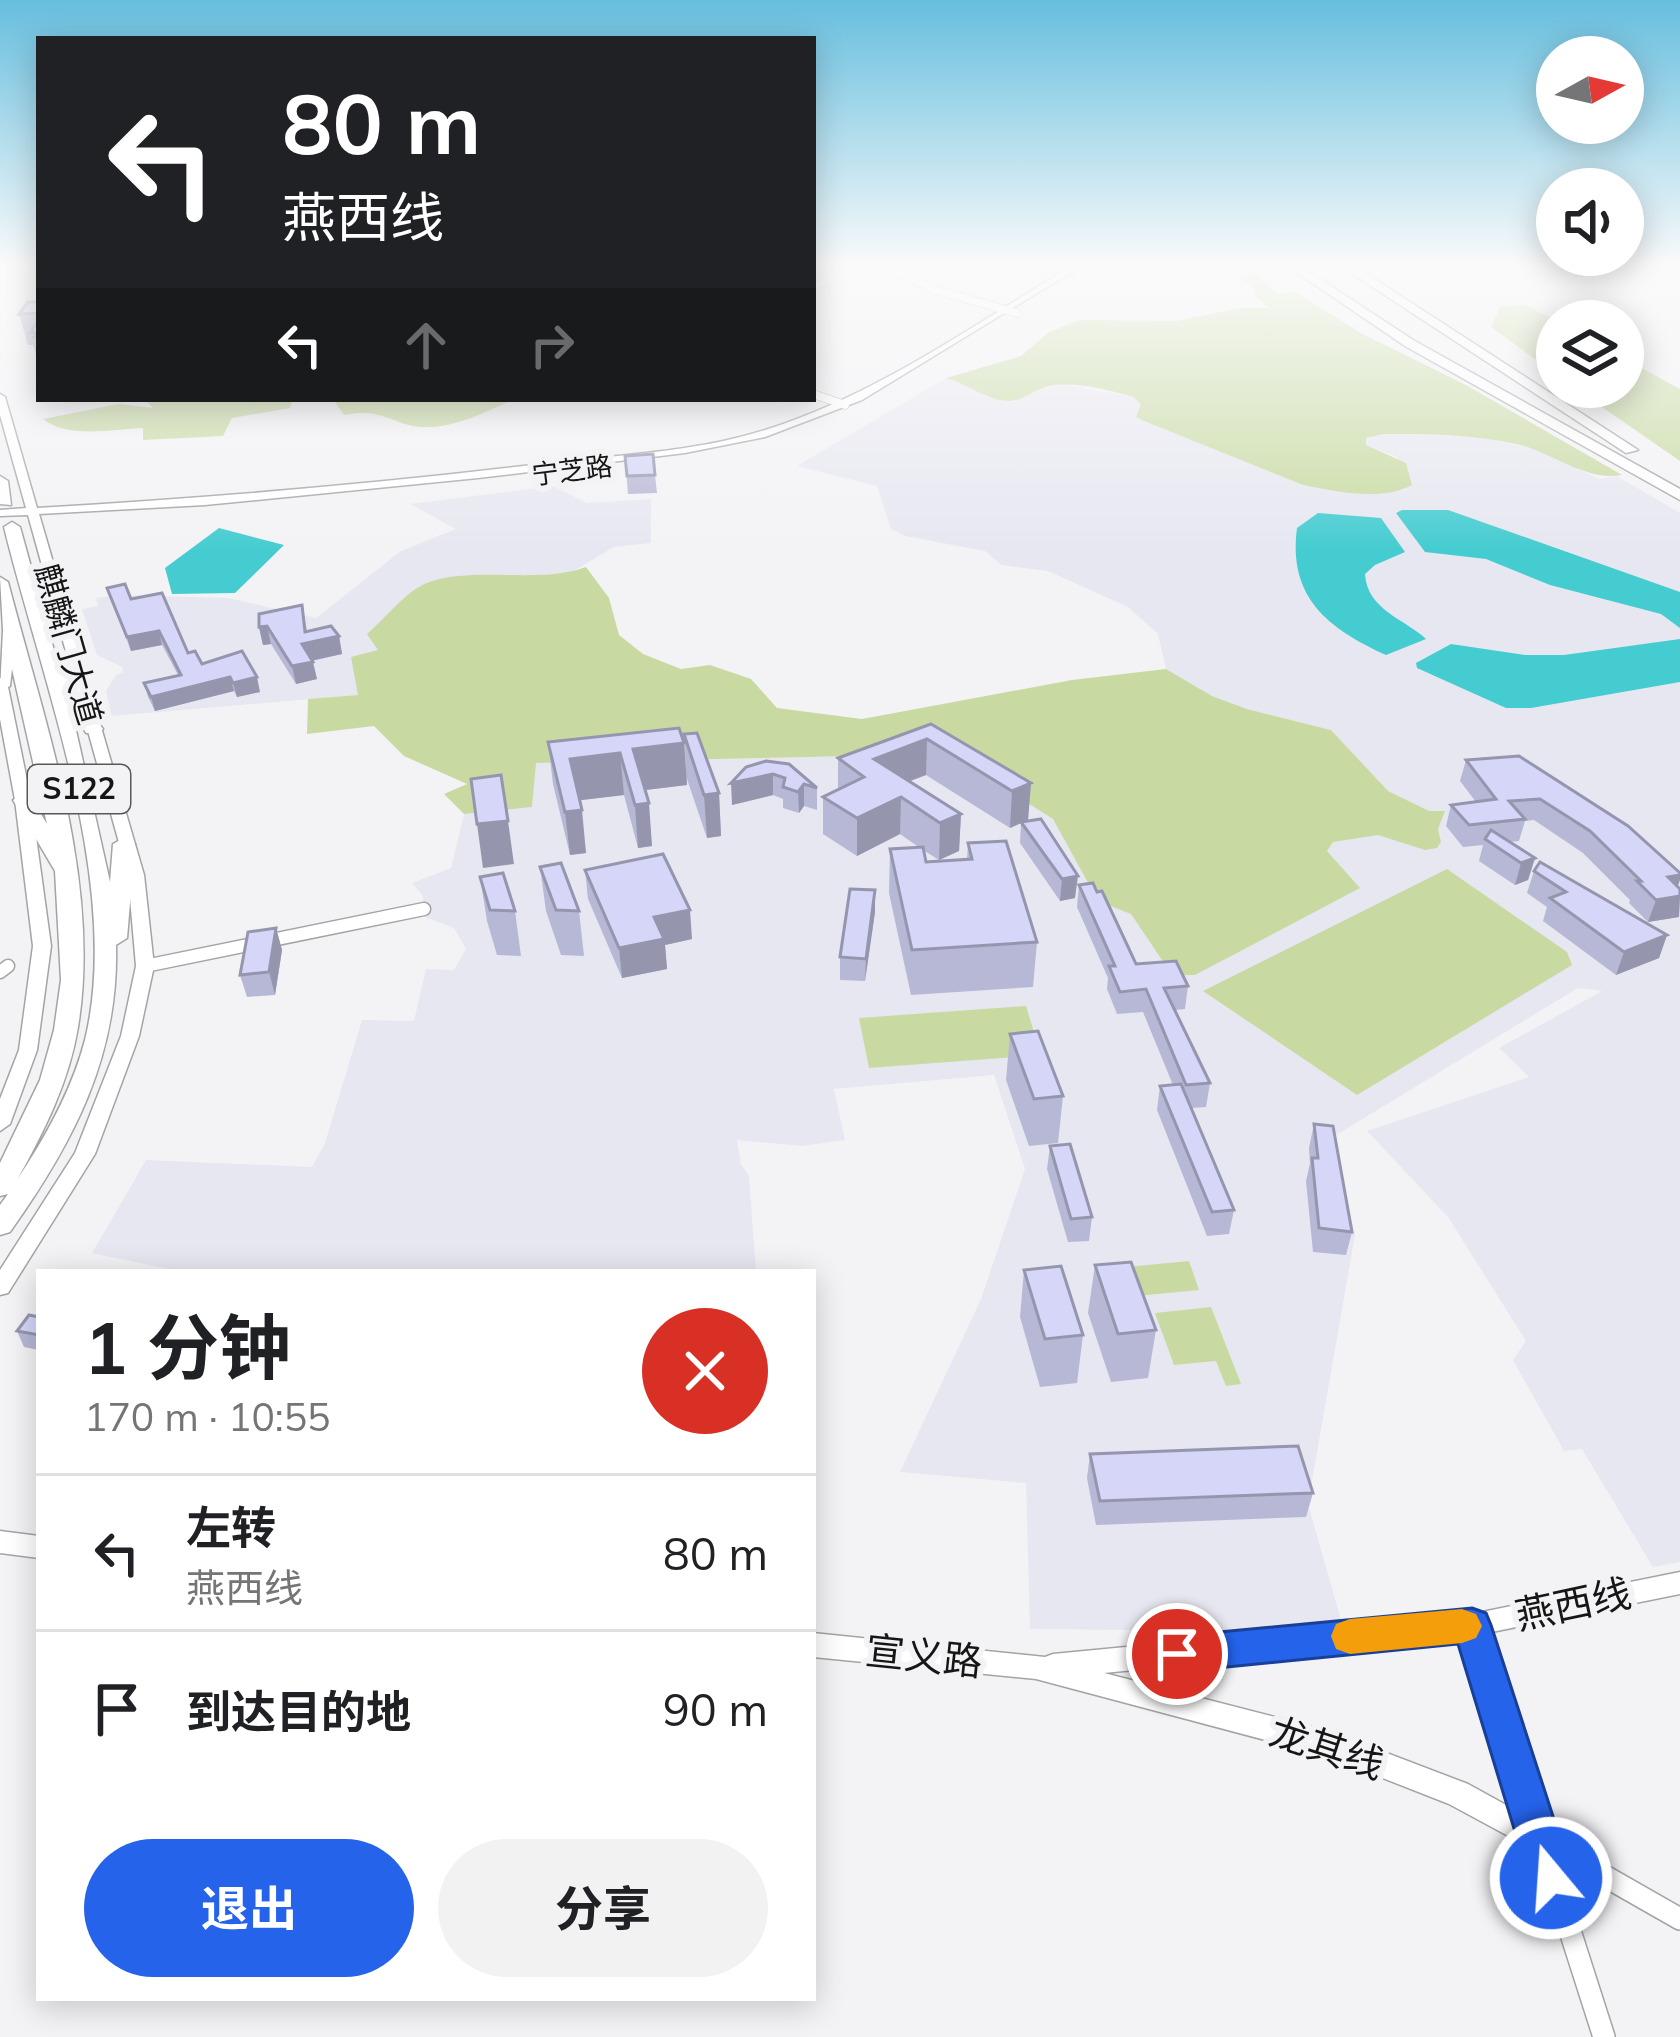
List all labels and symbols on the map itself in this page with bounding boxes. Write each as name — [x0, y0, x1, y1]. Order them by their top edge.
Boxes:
north arrow — [1536, 36, 1644, 144]
street label: 宁芝路 — [530, 448, 614, 492]
street label: 麒麟门大道 — [27, 559, 112, 729]
road number: S122 — [28, 765, 130, 813]
street label: 燕西线 — [1511, 1567, 1635, 1640]
pin — [1126, 1603, 1228, 1705]
street label: 宣义路 — [863, 1625, 985, 1686]
street label: 龙其线 — [1264, 1706, 1390, 1789]
position arrow — [1488, 1815, 1614, 1941]

